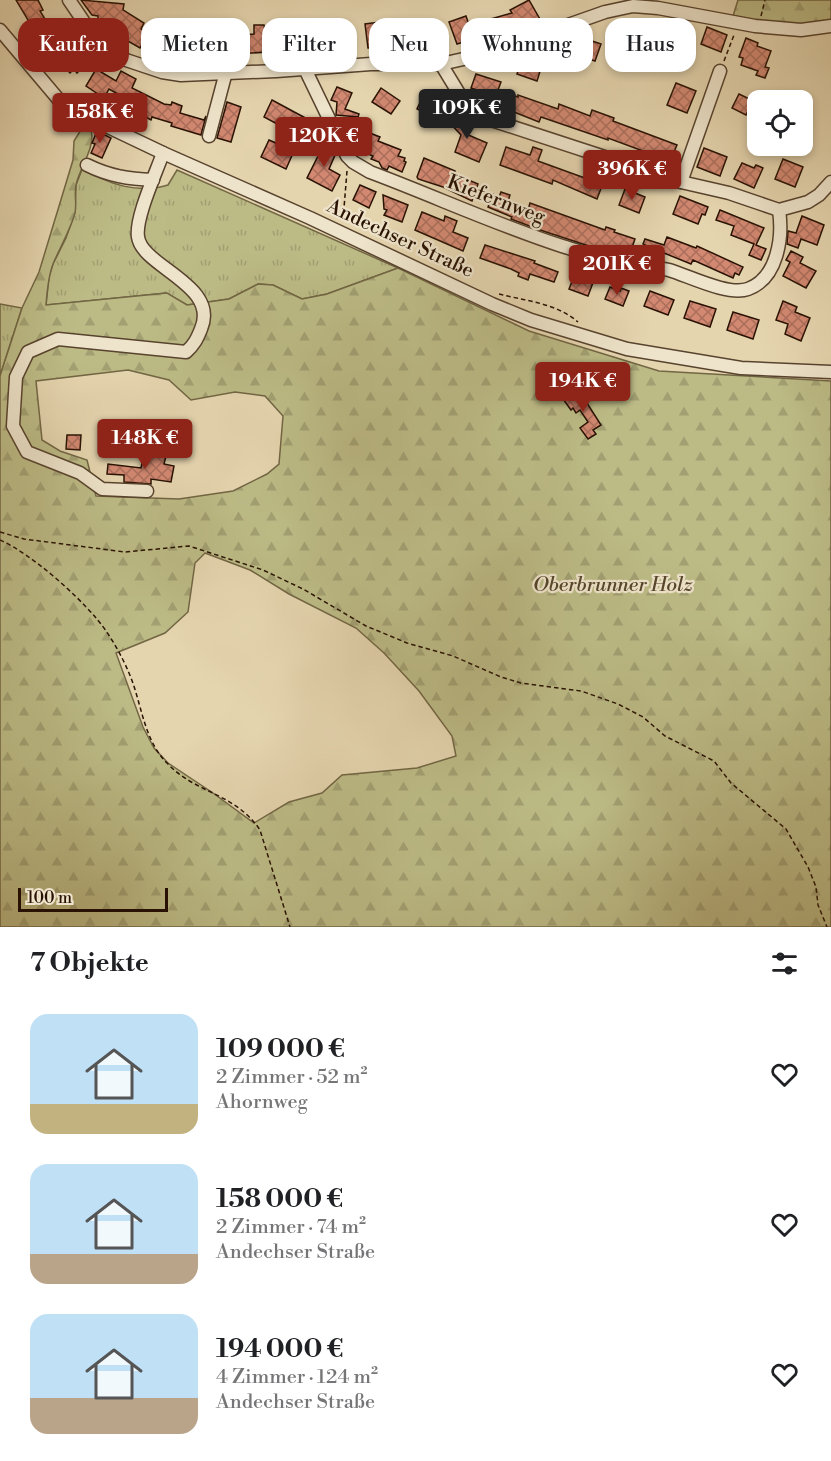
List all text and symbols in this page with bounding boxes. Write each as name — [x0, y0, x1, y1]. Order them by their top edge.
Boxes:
chip: Kaufen — [18, 18, 129, 72]
chip: Mieten — [141, 18, 250, 72]
chip: Filter — [262, 18, 357, 72]
chip: Neu — [369, 18, 449, 72]
chip: Wohnung — [461, 18, 593, 72]
chip: Haus — [605, 18, 696, 72]
pin: 109K € — [418, 89, 516, 140]
map controls — [747, 90, 813, 156]
button: locate — [747, 90, 813, 156]
pin: 158K € — [51, 93, 149, 144]
text: 109K € — [433, 96, 501, 121]
text: 158K € — [66, 100, 134, 125]
pin: 120K € — [275, 117, 373, 168]
text: 120K € — [289, 124, 359, 149]
pin: 396K € — [583, 150, 681, 201]
text: 396K € — [597, 157, 667, 182]
street label: Kiefernweg — [443, 170, 549, 230]
street label: Andechser Straße — [322, 194, 477, 284]
pin: 201K € — [568, 245, 666, 296]
text: 201K € — [583, 252, 651, 277]
pin: 194K € — [534, 362, 632, 413]
text: 194K € — [549, 369, 617, 394]
pin: 148K € — [96, 419, 194, 470]
text: 148K € — [111, 426, 179, 451]
park label: Oberbrunner Holz — [533, 573, 693, 598]
scale bar — [18, 885, 168, 912]
text: 100 m — [27, 888, 72, 908]
text: 7 Objekte — [30, 947, 149, 979]
icon: filters — [768, 947, 801, 980]
text: 109 000 € — [216, 1033, 345, 1065]
icon: home — [78, 1038, 150, 1110]
icon: heart — [768, 1058, 801, 1091]
text: 2 Zimmer · 52 m² — [216, 1065, 368, 1090]
text: Ahornweg — [216, 1090, 308, 1115]
text: 158 000 € — [216, 1183, 343, 1215]
icon: home — [78, 1188, 150, 1260]
icon: heart — [768, 1208, 801, 1241]
text: 2 Zimmer · 74 m² — [216, 1215, 366, 1240]
text: Andechser Straße — [216, 1240, 375, 1265]
text: 194 000 € — [216, 1333, 344, 1365]
icon: home — [78, 1338, 150, 1410]
icon: heart — [768, 1358, 801, 1391]
text: 4 Zimmer · 124 m² — [216, 1365, 378, 1390]
text: Andechser Straße — [216, 1390, 375, 1415]

